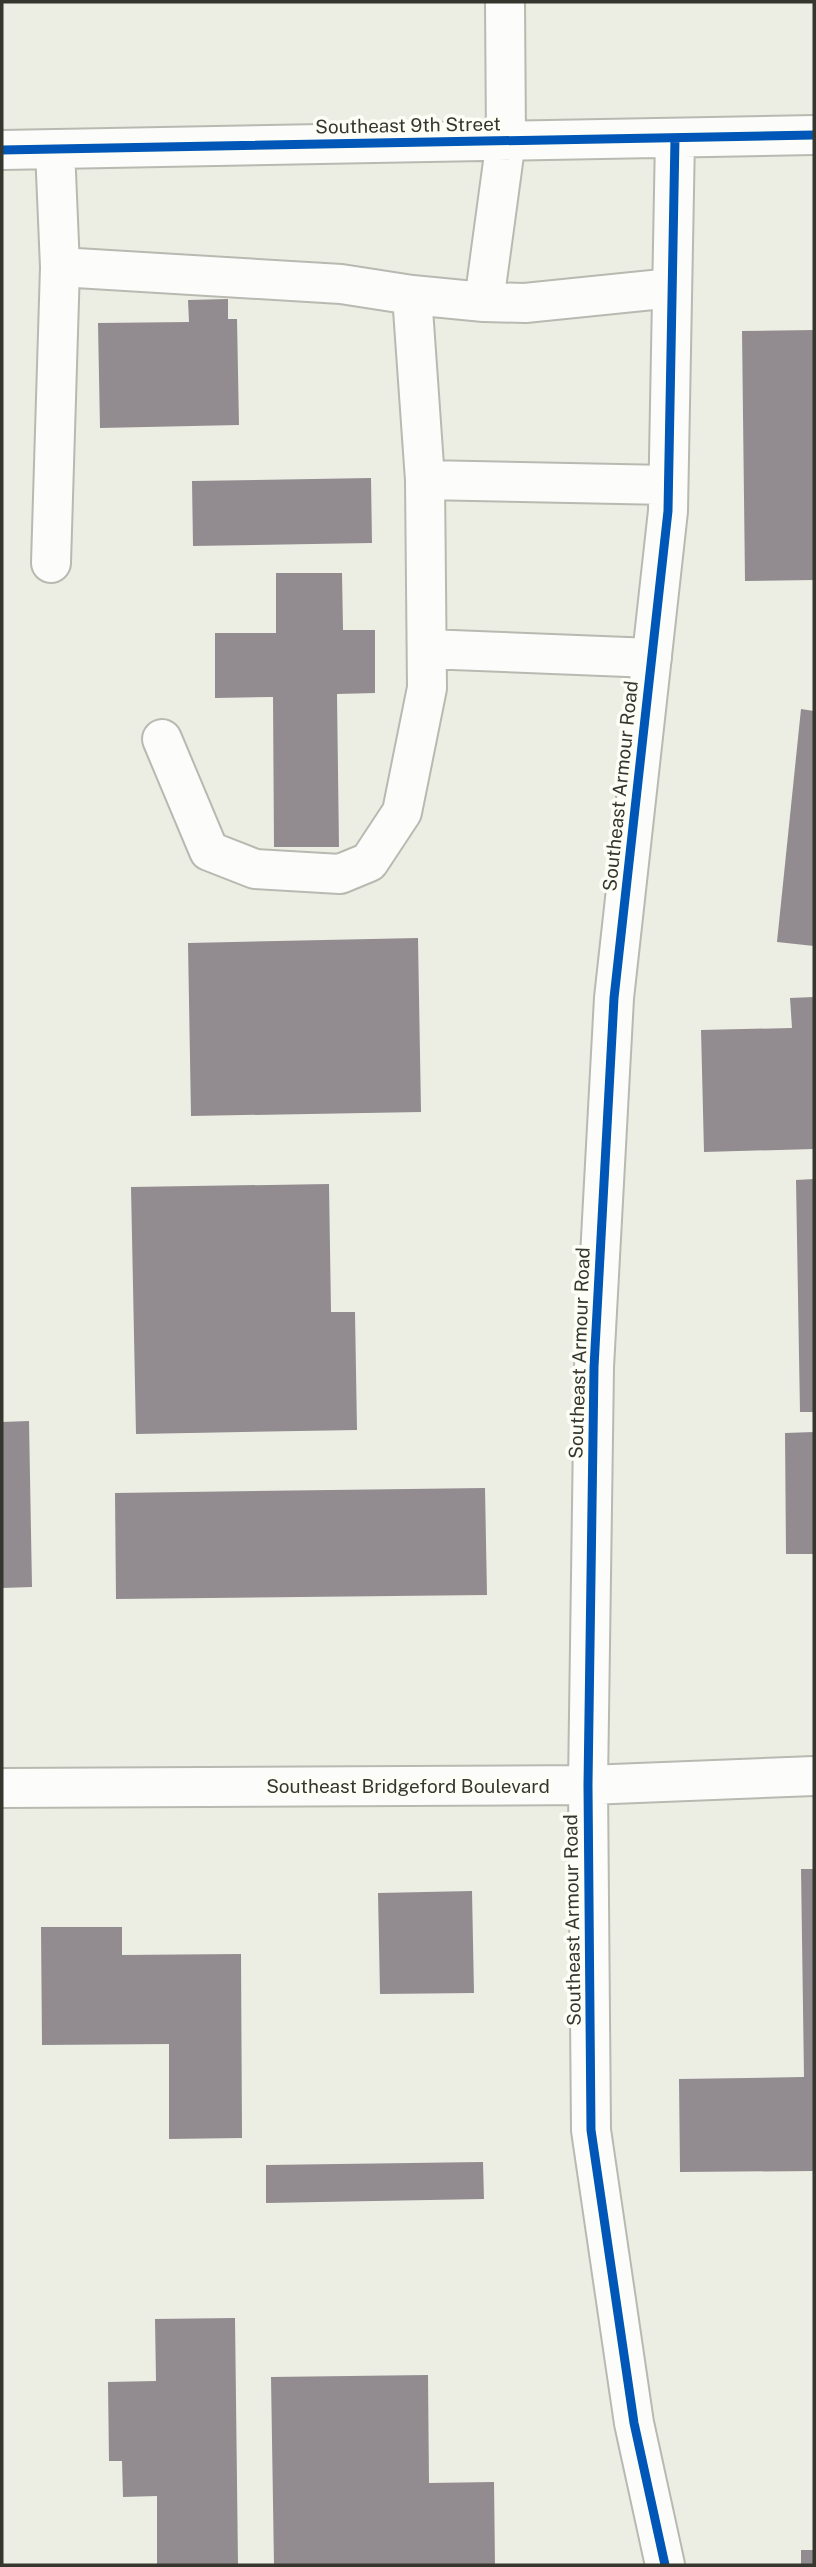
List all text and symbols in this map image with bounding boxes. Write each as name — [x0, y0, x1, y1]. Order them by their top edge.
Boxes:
street label: Southeast 9th Street — [315, 112, 501, 138]
street label: Southeast Armour Road — [598, 680, 642, 892]
street label: Southeast Armour Road — [564, 1247, 594, 1459]
street label: Southeast Bridgeford Boulevard — [266, 1775, 550, 1797]
street label: Southeast Armour Road — [559, 1814, 585, 2026]

